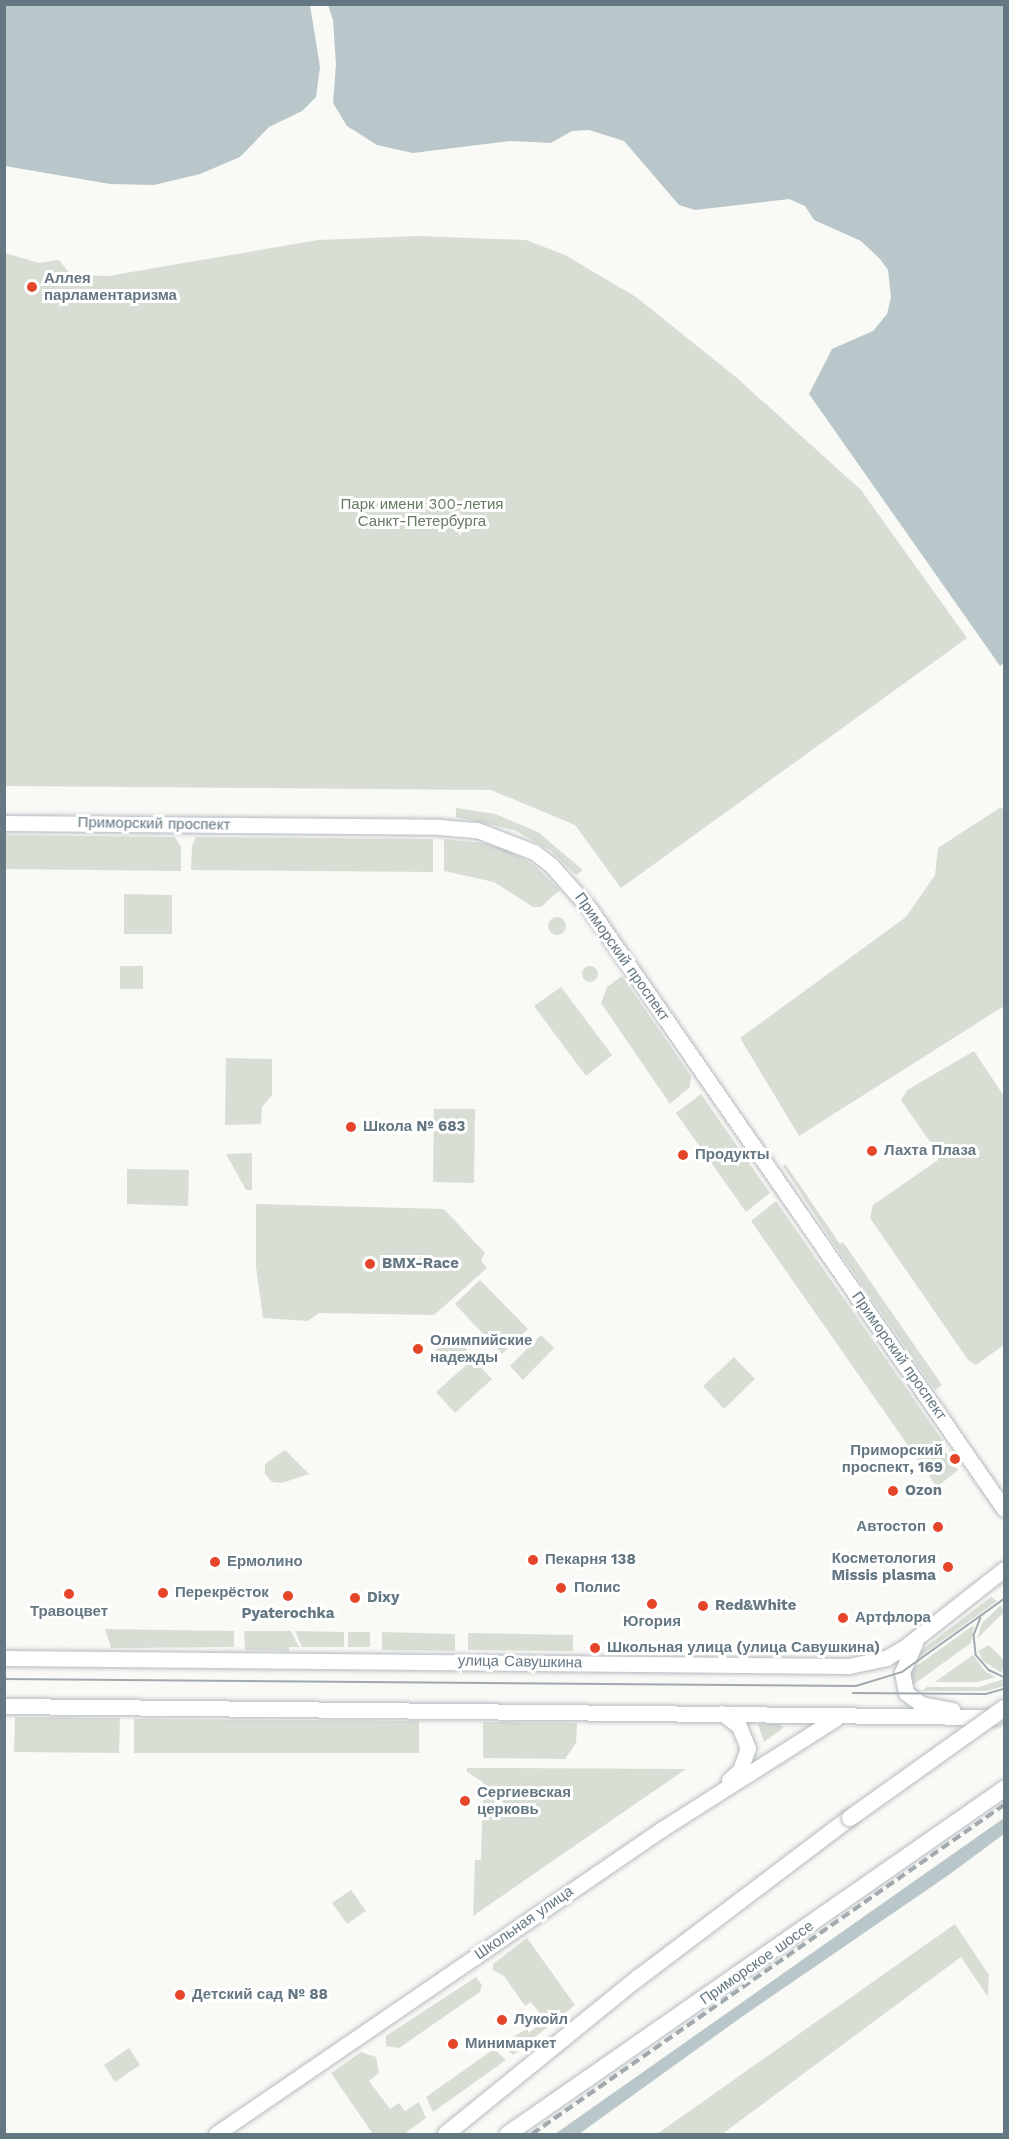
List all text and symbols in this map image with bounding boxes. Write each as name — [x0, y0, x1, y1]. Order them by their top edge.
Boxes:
place label: Аллея парламентаризма — [44, 269, 177, 304]
marker: Аллея парламентаризма — [25, 280, 39, 294]
park label: Парк имени 300-летия Санкт-Петербурга — [341, 495, 503, 530]
street label: Приморский проспект — [77, 814, 231, 834]
street label: Приморский проспект — [571, 889, 673, 1025]
place label: Школа № 683 — [363, 1118, 466, 1136]
marker: Школа № 683 — [344, 1120, 358, 1134]
place label: Лахта Плаза — [884, 1142, 976, 1160]
marker: Лахта Плаза — [865, 1144, 879, 1158]
place label: Продукты — [695, 1146, 770, 1164]
marker: Продукты — [676, 1148, 690, 1162]
place label: BMX-Race — [382, 1255, 459, 1273]
marker: BMX-Race — [363, 1257, 377, 1271]
street label: Приморский проспект — [848, 1288, 950, 1424]
place label: Олимпийские надежды — [430, 1331, 532, 1366]
marker: Олимпийские надежды — [411, 1342, 425, 1356]
place label: Приморский проспект, 169 — [842, 1441, 943, 1476]
marker: Приморский проспект, 169 — [948, 1452, 962, 1466]
place label: Ozon — [905, 1482, 942, 1500]
marker: Ozon — [886, 1484, 900, 1498]
place label: Автостоп — [856, 1518, 926, 1536]
marker: Автостоп — [931, 1520, 945, 1534]
place label: Косметология Missis plasma — [831, 1549, 936, 1584]
place label: Пекарня 138 — [545, 1551, 636, 1569]
place label: Ермолино — [227, 1553, 303, 1571]
marker: Пекарня 138 — [526, 1553, 540, 1567]
marker: Ермолино — [208, 1555, 222, 1569]
marker: Косметология Missis plasma — [941, 1560, 955, 1574]
marker: Полис — [552, 1579, 570, 1597]
place label: Полис — [574, 1579, 621, 1597]
place label: Перекрёсток — [175, 1584, 269, 1602]
marker: Перекрёсток — [156, 1586, 170, 1600]
marker: Травоцвет — [62, 1587, 76, 1601]
marker: Pyaterochka — [281, 1589, 295, 1603]
place label: Dixy — [367, 1589, 399, 1607]
marker: Dixy — [348, 1591, 362, 1605]
marker: Югория — [645, 1597, 659, 1611]
place label: Red&White — [715, 1597, 796, 1615]
marker: Red&White — [696, 1599, 710, 1613]
place label: Травоцвет — [30, 1603, 108, 1621]
place label: Pyaterochka — [241, 1605, 335, 1623]
place label: Артфлора — [855, 1609, 931, 1627]
marker: Артфлора — [836, 1611, 850, 1625]
place label: Югория — [623, 1613, 681, 1631]
place label: Школьная улица (улица Савушкина) — [607, 1639, 880, 1657]
marker: Школьная улица (улица Савушкина) — [588, 1641, 602, 1655]
street label: улица Савушкина — [458, 1652, 582, 1672]
place label: Сергиевская церковь — [477, 1783, 571, 1818]
marker: Сергиевская церковь — [458, 1794, 472, 1808]
street label: Школьная улица — [471, 1882, 577, 1964]
street label: Приморское шоссе — [697, 1917, 817, 2009]
place label: Детский сад № 88 — [192, 1986, 328, 2004]
marker: Детский сад № 88 — [173, 1988, 187, 2002]
place label: Лукойл — [514, 2011, 568, 2029]
marker: Лукойл — [495, 2013, 509, 2027]
place label: Минимаркет — [465, 2035, 556, 2053]
marker: Минимаркет — [446, 2037, 460, 2051]

